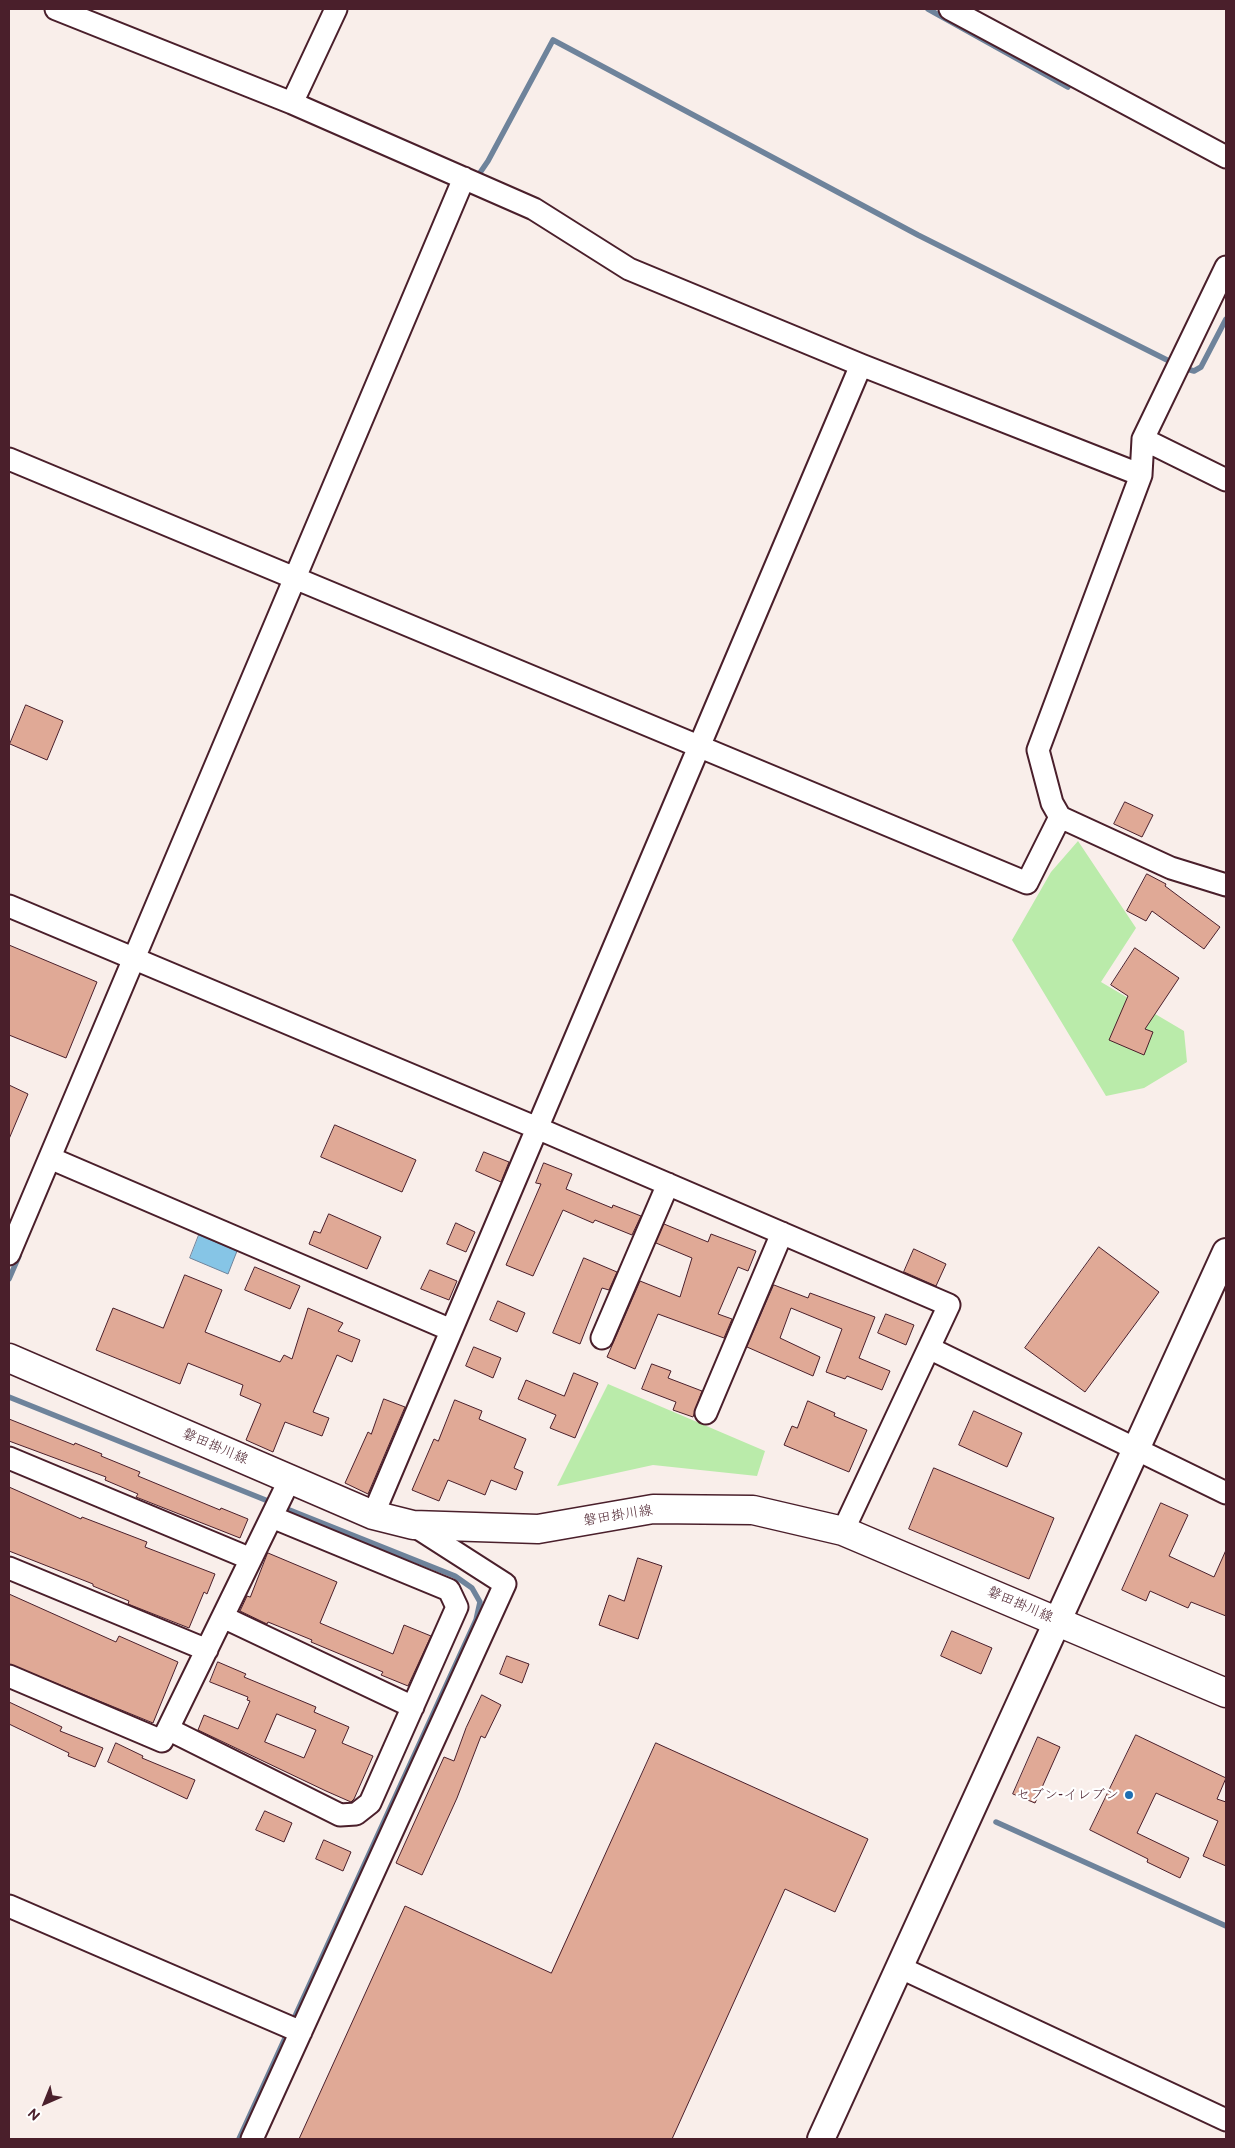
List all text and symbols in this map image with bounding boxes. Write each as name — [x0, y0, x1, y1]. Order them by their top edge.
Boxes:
street label: 磐田掛川線 — [180, 1426, 250, 1468]
street label: 磐田掛川線 — [582, 1502, 654, 1530]
street label: 磐田掛川線 — [985, 1584, 1055, 1626]
place label: セブン-イレブン — [1016, 1787, 1119, 1803]
marker: セブン-イレブン — [1123, 1789, 1135, 1801]
north arrow — [20, 2078, 70, 2128]
text: N — [25, 2104, 44, 2124]

